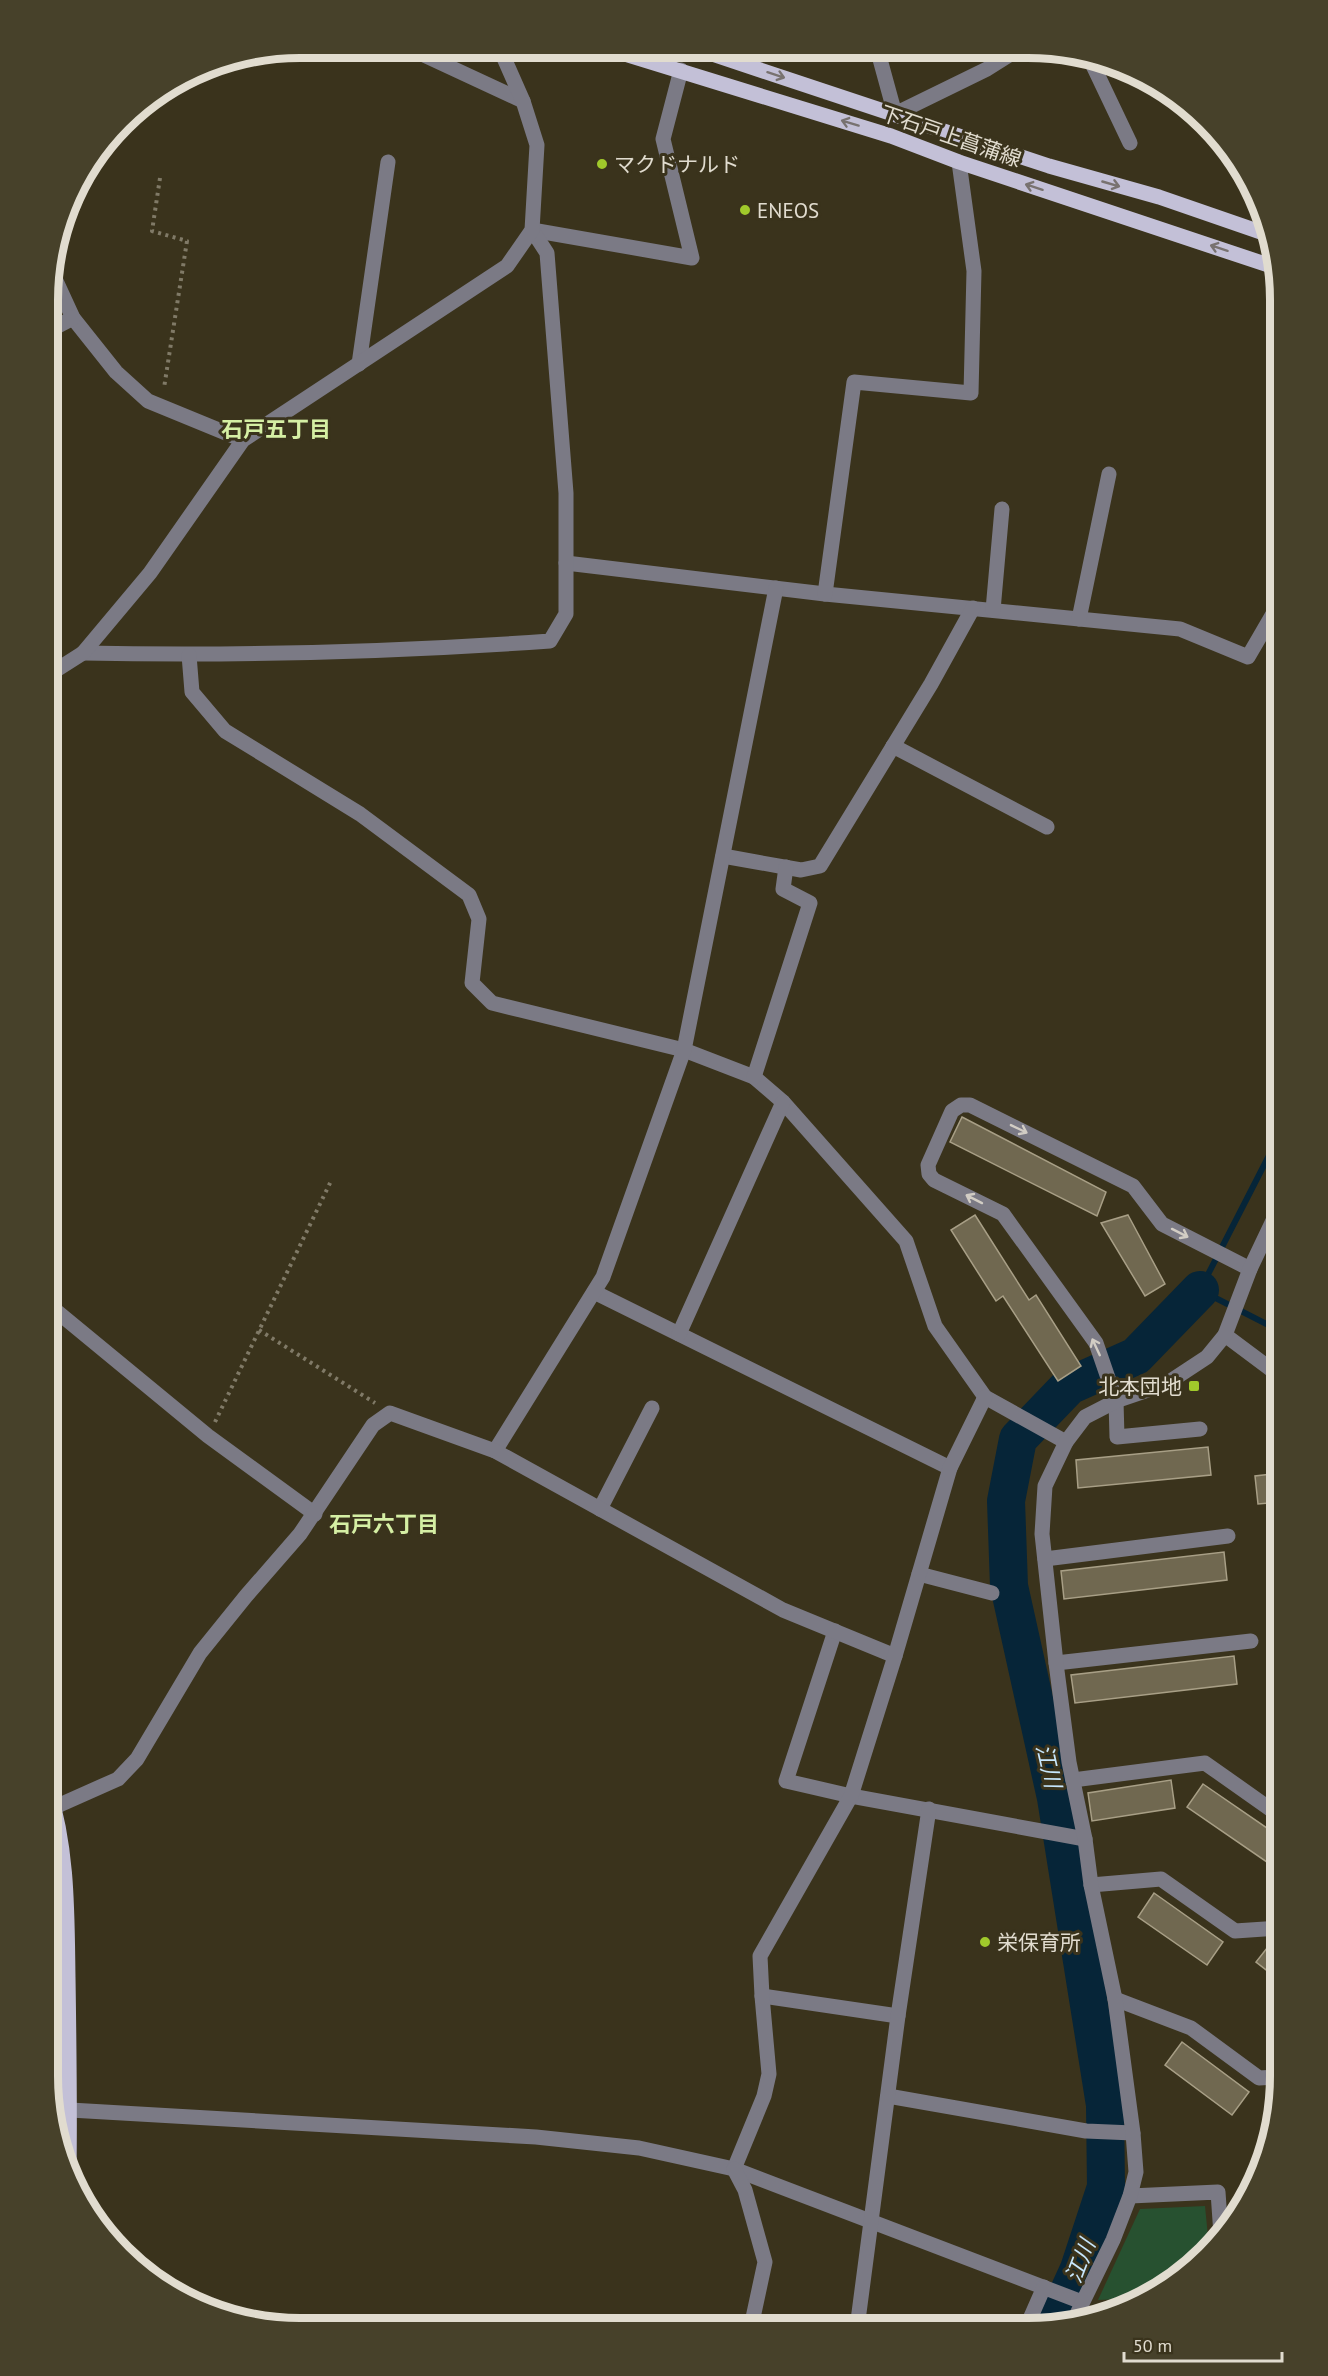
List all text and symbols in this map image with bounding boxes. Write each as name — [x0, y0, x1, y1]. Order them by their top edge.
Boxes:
one-way arrow — [766, 70, 785, 81]
street label: 下石戸上菖蒲線 — [877, 99, 1025, 173]
one-way arrow — [841, 117, 860, 128]
place label: マクドナルド — [614, 151, 740, 178]
marker: マクドナルド — [595, 157, 609, 171]
one-way arrow — [1101, 179, 1120, 190]
one-way arrow — [1025, 180, 1044, 191]
place label: ENEOS — [757, 197, 819, 224]
marker: ENEOS — [738, 203, 752, 217]
one-way arrow — [1210, 242, 1229, 253]
district label: 石戸五丁目 — [221, 415, 331, 443]
one-way arrow — [1010, 1124, 1028, 1136]
one-way arrow — [965, 1193, 983, 1205]
one-way arrow — [1170, 1228, 1188, 1239]
one-way arrow — [1090, 1338, 1102, 1356]
place label: 北本団地 — [1098, 1373, 1182, 1400]
marker: 北本団地 — [1187, 1379, 1201, 1393]
district label: 石戸六丁目 — [329, 1510, 439, 1538]
water label: 江川 — [1030, 1741, 1068, 1793]
place label: 栄保育所 — [997, 1929, 1081, 1956]
marker: 栄保育所 — [978, 1935, 992, 1949]
water label: 江川 — [1059, 2234, 1102, 2287]
scale bar — [1124, 2325, 1282, 2363]
text: 50 m — [1133, 2334, 1172, 2357]

